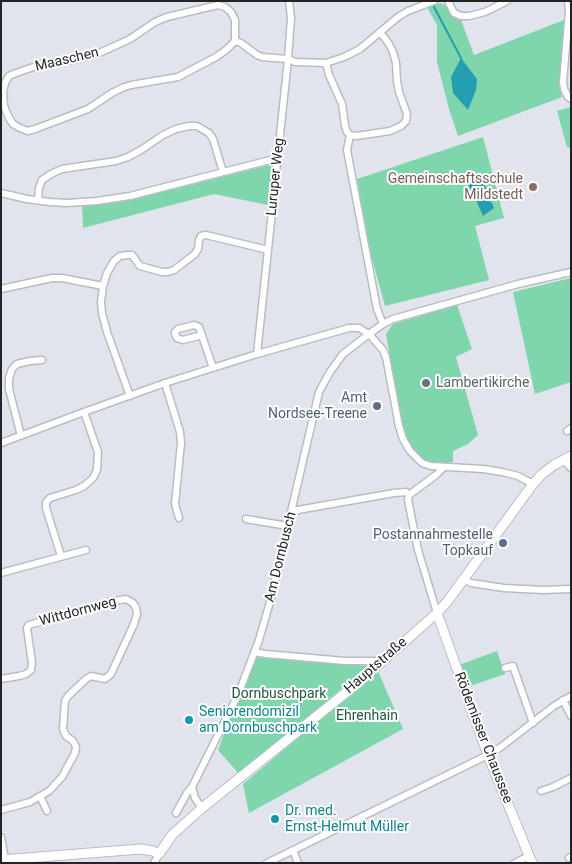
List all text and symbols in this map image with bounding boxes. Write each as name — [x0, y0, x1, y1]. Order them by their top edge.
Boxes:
street label: Maaschen — [34, 45, 100, 75]
street label: Luruper Weg — [264, 137, 288, 217]
place label: Gemeinschaftsschule Mildstedt — [388, 171, 523, 203]
marker: Gemeinschaftsschule Mildstedt — [527, 181, 539, 193]
place label: Lambertikirche — [436, 375, 529, 391]
marker: Lambertikirche — [420, 377, 432, 389]
place label: Amt Nordsee-Treene — [268, 390, 367, 422]
marker: Amt Nordsee-Treene — [371, 400, 383, 412]
street label: Am Dornbusch — [262, 510, 300, 604]
place label: Postannahmestelle Topkauf — [373, 527, 493, 560]
marker: Postannahmestelle Topkauf — [497, 537, 509, 549]
street label: Wittdornweg — [38, 594, 118, 630]
street label: Hauptstraße — [341, 634, 411, 698]
street label: Rödemisser Chaussee — [450, 670, 516, 806]
park label: Dornbuschpark — [232, 686, 326, 702]
place label: Seniorendomizil am Dornbuschpark — [199, 704, 317, 736]
park label: Ehrenhain — [336, 708, 398, 724]
marker: Seniorendomizil am Dornbuschpark — [183, 714, 195, 726]
place label: Dr. med. Ernst-Helmut Müller — [285, 803, 409, 836]
marker: Dr. med. Ernst-Helmut Müller — [269, 813, 281, 825]

